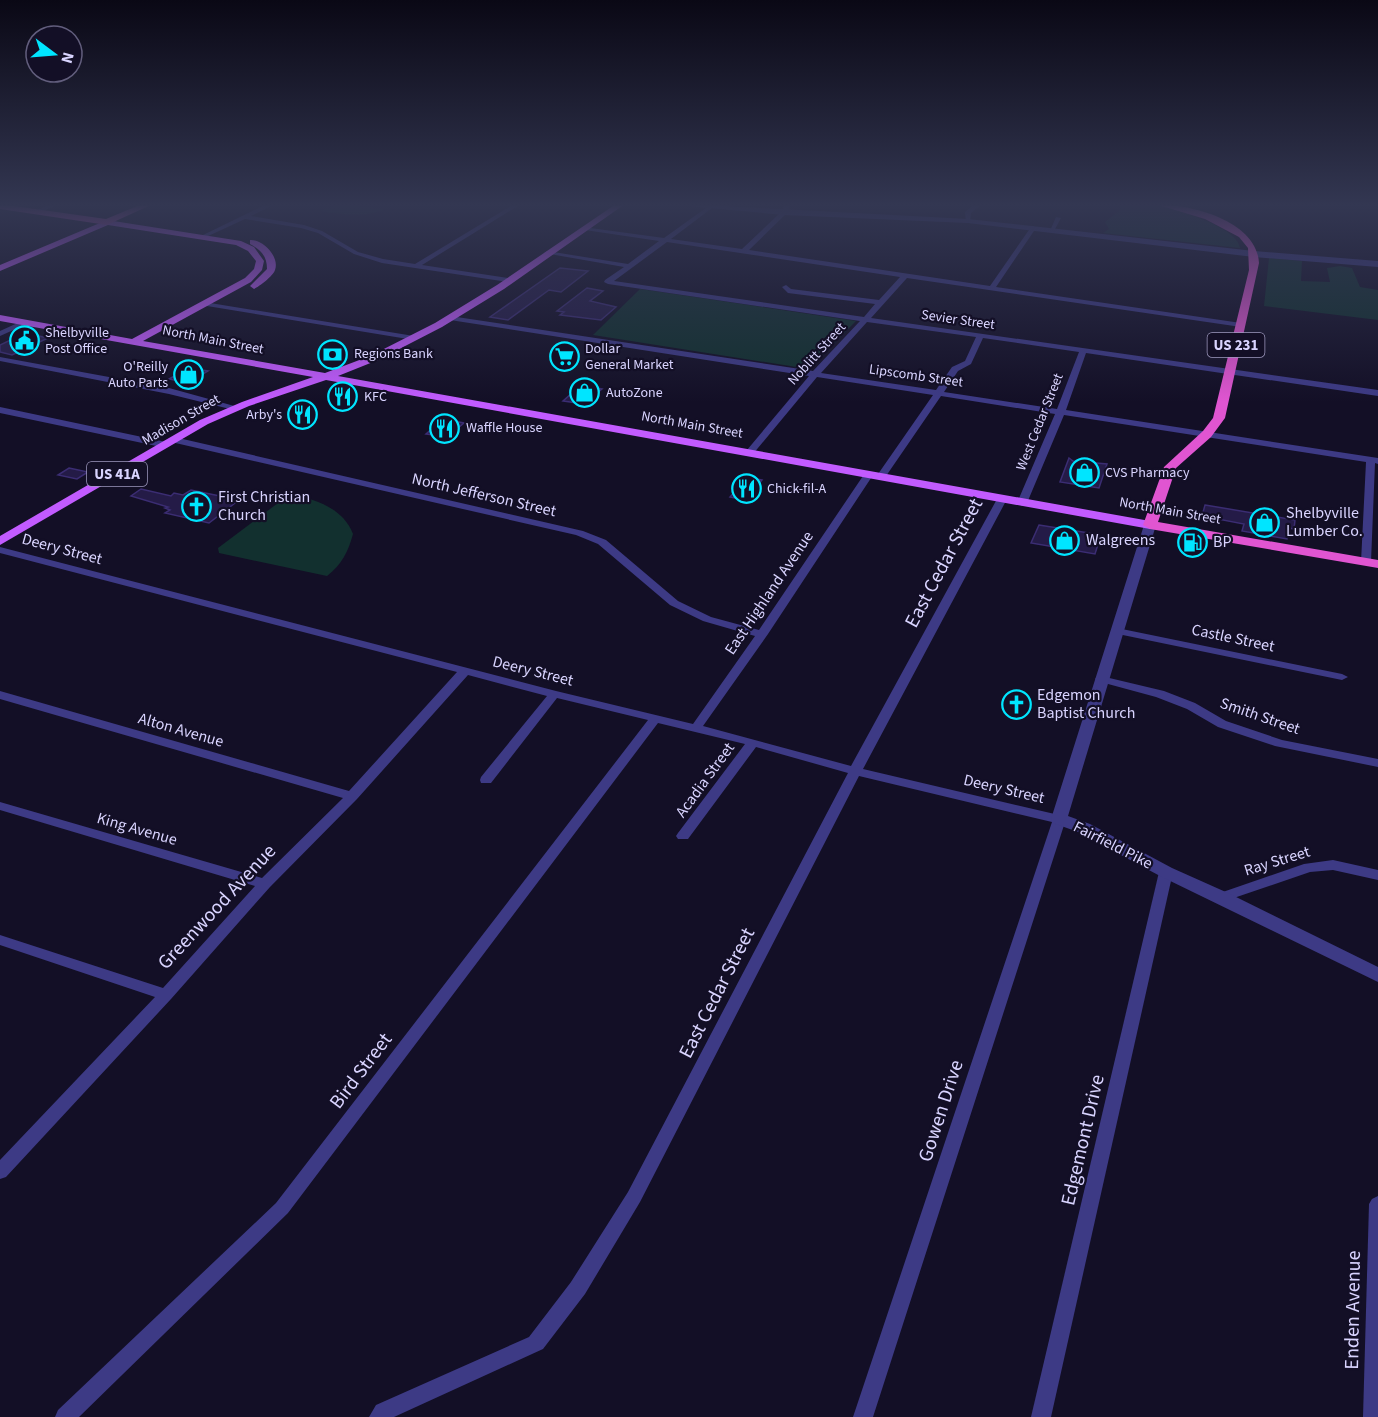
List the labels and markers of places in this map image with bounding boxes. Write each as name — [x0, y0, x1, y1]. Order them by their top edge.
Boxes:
place label: Shelbyville Post Office — [45, 323, 109, 359]
public building icon: Shelbyville Post Office — [8, 325, 40, 357]
bank icon: Regions Bank — [317, 338, 349, 370]
place label: Dollar General Market — [585, 339, 674, 375]
supermarket icon: Dollar General Market — [548, 341, 580, 373]
place label: Regions Bank — [354, 344, 433, 364]
place label: O'Reilly Auto Parts — [108, 357, 168, 393]
shop icon: O'Reilly Auto Parts — [173, 359, 205, 391]
shop icon: AutoZone — [569, 377, 601, 409]
restaurant icon: KFC — [327, 381, 359, 413]
place label: AutoZone — [606, 383, 663, 403]
place label: KFC — [364, 387, 387, 407]
restaurant icon: Arby's — [287, 399, 319, 431]
place label: Arby's — [246, 405, 282, 425]
restaurant icon: Waffle House — [429, 412, 461, 444]
place label: Waffle House — [466, 418, 542, 438]
shop icon: CVS Pharmacy — [1068, 457, 1100, 489]
place label: CVS Pharmacy — [1105, 463, 1190, 483]
restaurant icon: Chick-fil-A — [730, 473, 762, 505]
place label: Chick-fil-A — [767, 479, 827, 499]
place label: First Christian Church — [218, 486, 310, 526]
church icon: First Christian Church — [181, 490, 213, 522]
place label: Shelbyville Lumber Co. — [1286, 502, 1363, 542]
shop icon: Shelbyville Lumber Co. — [1249, 506, 1281, 538]
shop icon: Walgreens — [1049, 524, 1081, 556]
fuel station icon: BP — [1176, 526, 1208, 558]
place label: Walgreens — [1086, 529, 1156, 551]
place label: BP — [1213, 531, 1231, 553]
place label: Edgemon Baptist Church — [1037, 684, 1135, 724]
church icon: Edgemon Baptist Church — [1000, 688, 1032, 720]

